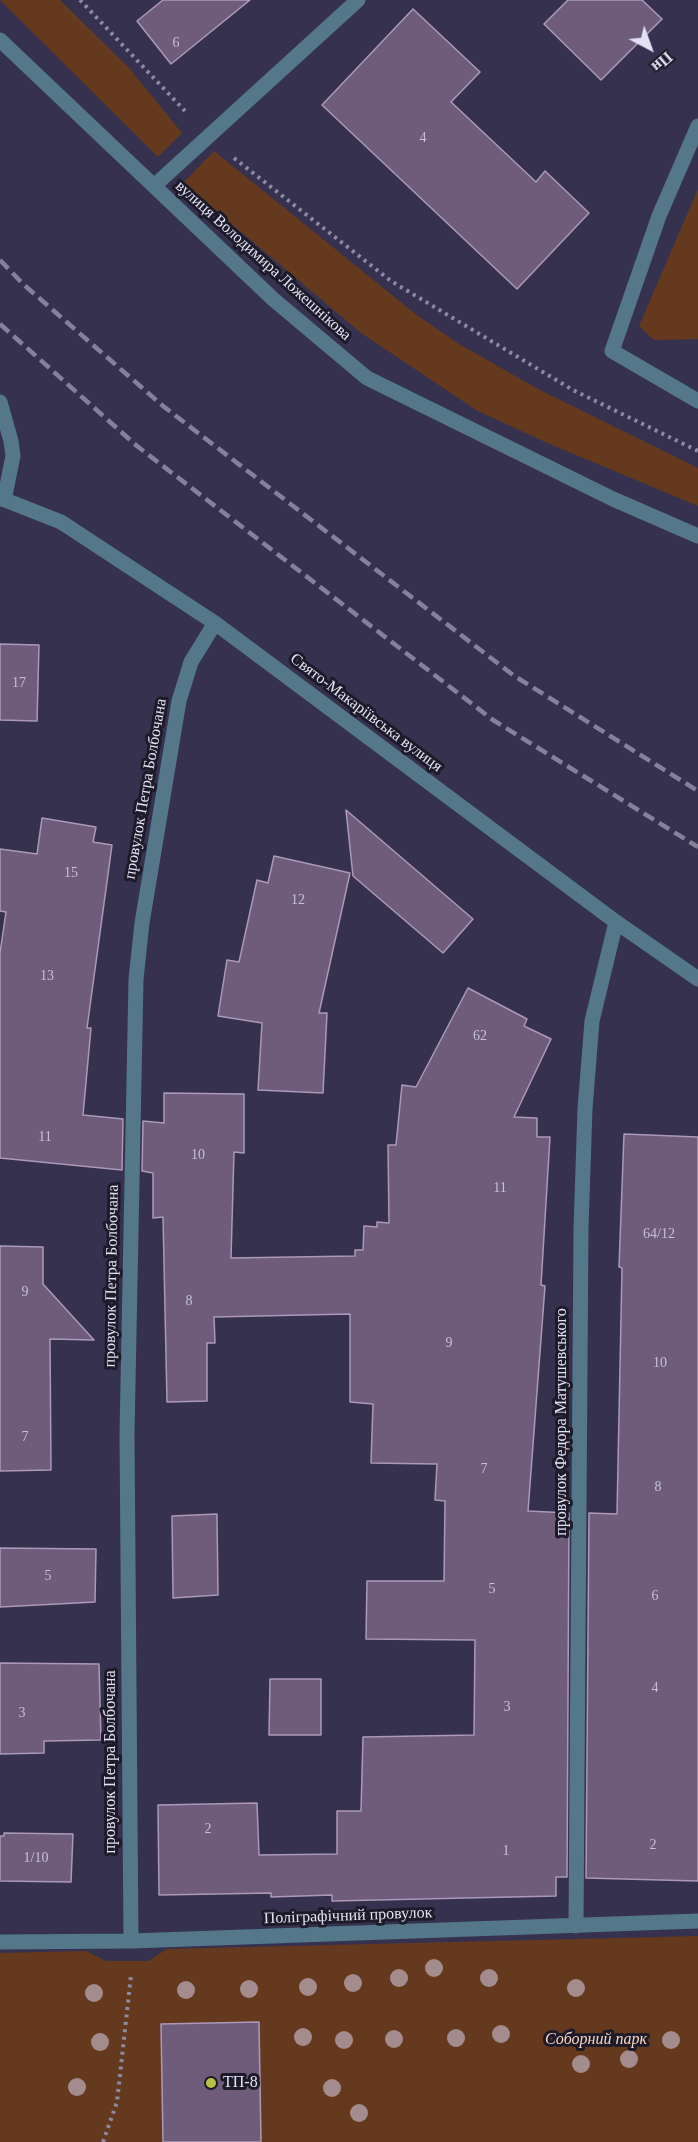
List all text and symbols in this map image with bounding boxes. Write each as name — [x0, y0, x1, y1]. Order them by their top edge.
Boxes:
north arrow — [620, 18, 680, 78]
house number: 6 — [172, 35, 180, 51]
text: Пн — [648, 48, 676, 75]
house number: 4 — [420, 130, 426, 146]
street label: вулиця Володимира Ложешнікова — [171, 177, 355, 345]
street label: Свято-Макаріївська вулиця — [286, 649, 446, 777]
house number: 17 — [12, 675, 26, 691]
street label: провулок Петра Болбочана — [121, 697, 171, 881]
house number: 15 — [64, 865, 78, 881]
house number: 12 — [291, 892, 305, 908]
house number: 13 — [40, 968, 54, 984]
house number: 62 — [473, 1028, 487, 1044]
house number: 11 — [38, 1129, 52, 1145]
house number: 10 — [191, 1147, 205, 1163]
house number: 11 — [493, 1180, 507, 1196]
street label: провулок Петра Болбочана — [101, 1184, 123, 1368]
house number: 64/12 — [643, 1226, 675, 1242]
house number: 9 — [22, 1284, 28, 1300]
house number: 8 — [186, 1293, 192, 1309]
street label: провулок Федора Матушевського — [552, 1308, 572, 1536]
house number: 9 — [446, 1335, 452, 1351]
house number: 10 — [653, 1355, 667, 1371]
house number: 7 — [22, 1429, 28, 1445]
house number: 7 — [481, 1461, 488, 1477]
house number: 8 — [654, 1479, 662, 1495]
house number: 5 — [44, 1568, 52, 1584]
house number: 5 — [488, 1581, 496, 1597]
house number: 6 — [652, 1588, 658, 1604]
street label: провулок Петра Болбочана — [101, 1670, 121, 1854]
house number: 4 — [652, 1680, 658, 1696]
house number: 3 — [504, 1699, 510, 1715]
house number: 3 — [18, 1705, 26, 1721]
house number: 2 — [204, 1821, 212, 1837]
house number: 2 — [650, 1837, 656, 1853]
house number: 1 — [502, 1843, 509, 1859]
house number: 1/10 — [24, 1850, 48, 1866]
street label: Поліграфічний провулок — [263, 1903, 433, 1929]
park label: Соборний парк — [545, 2030, 647, 2050]
place label: ТП-8 — [223, 2073, 258, 2093]
marker: ТП-8 — [204, 2076, 218, 2090]

